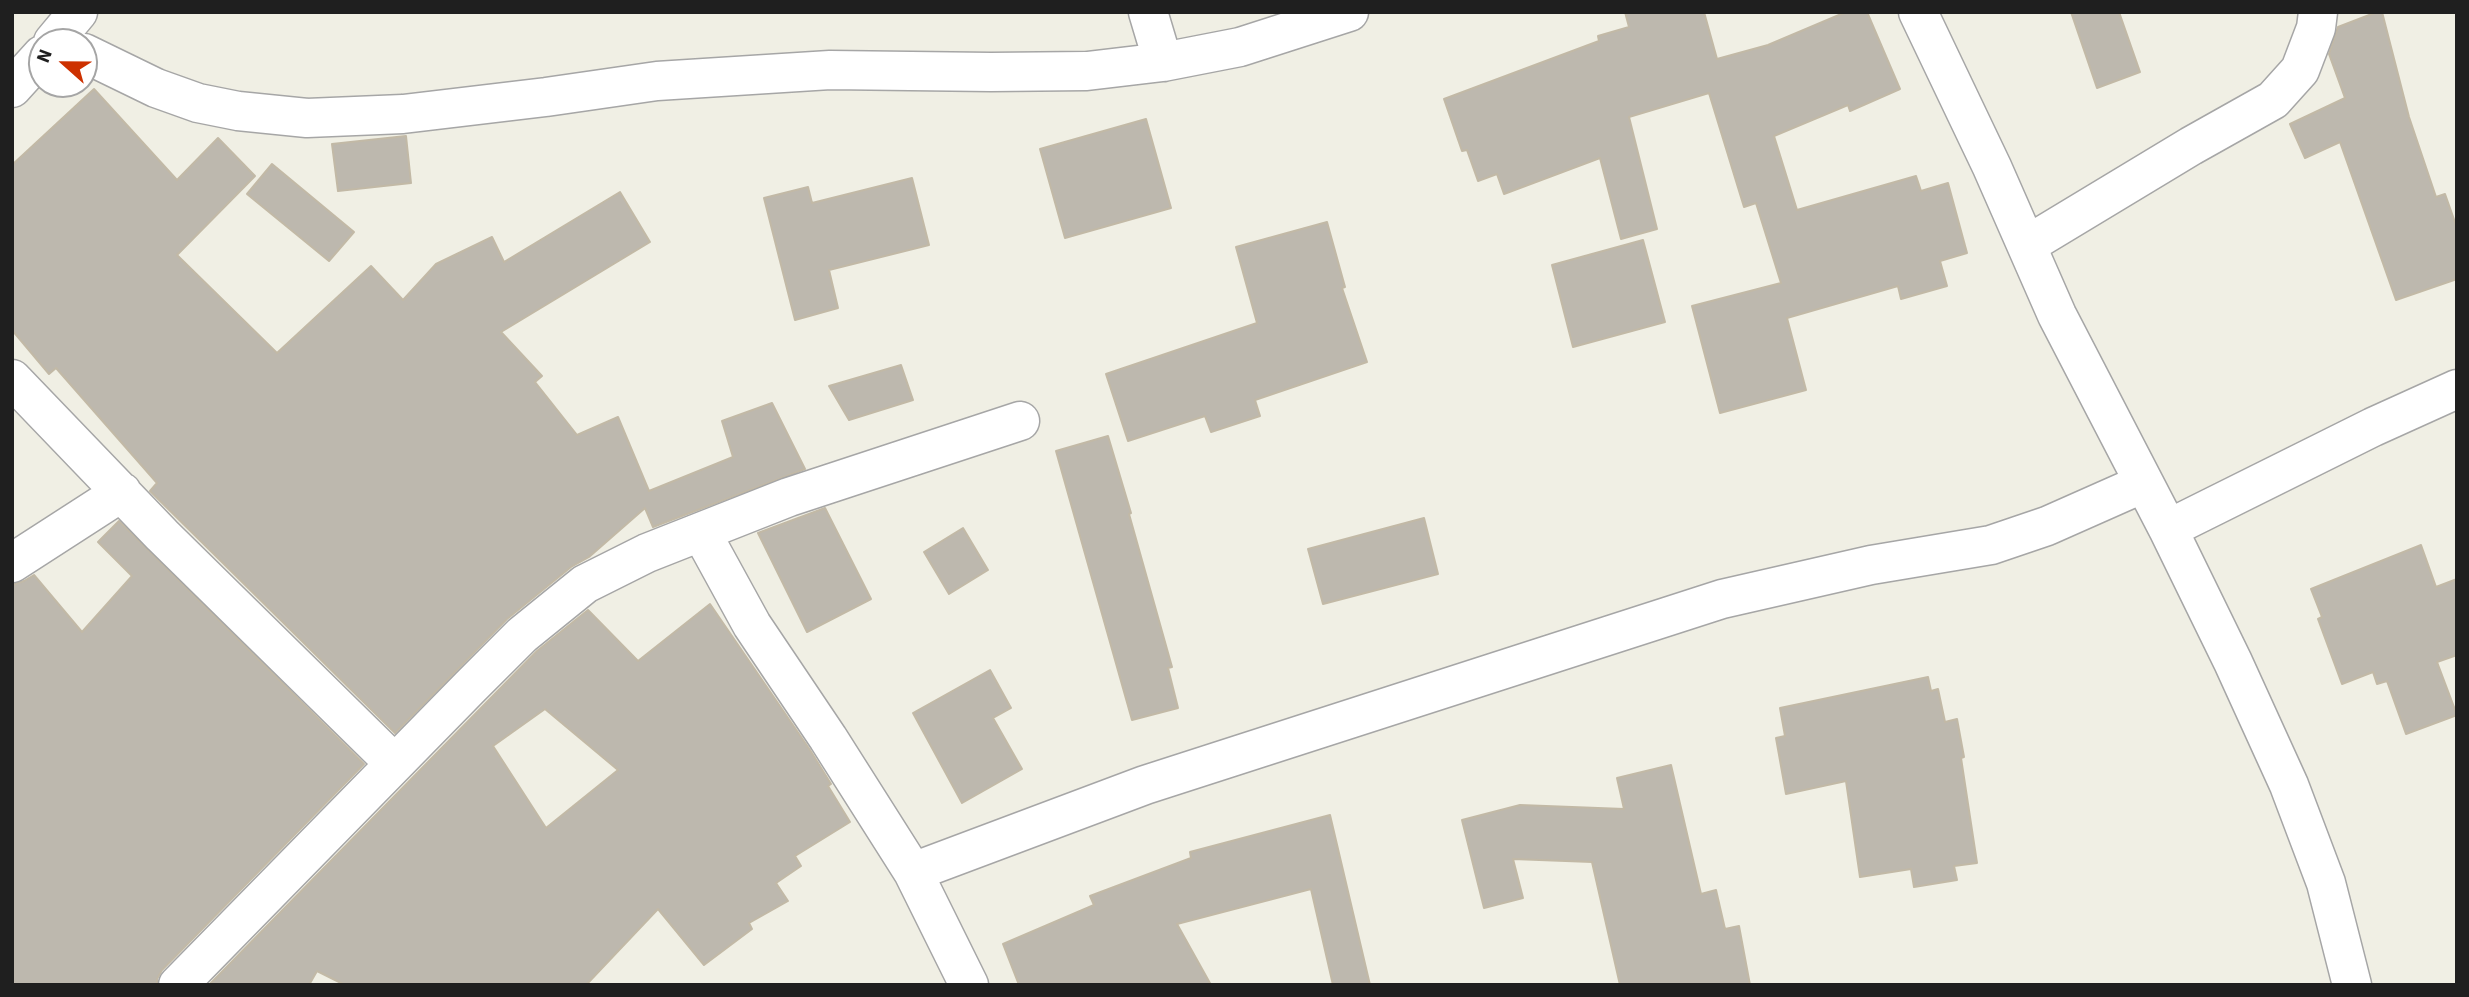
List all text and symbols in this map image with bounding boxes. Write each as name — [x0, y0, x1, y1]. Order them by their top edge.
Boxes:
north arrow — [28, 28, 98, 98]
text: N — [30, 45, 60, 67]

